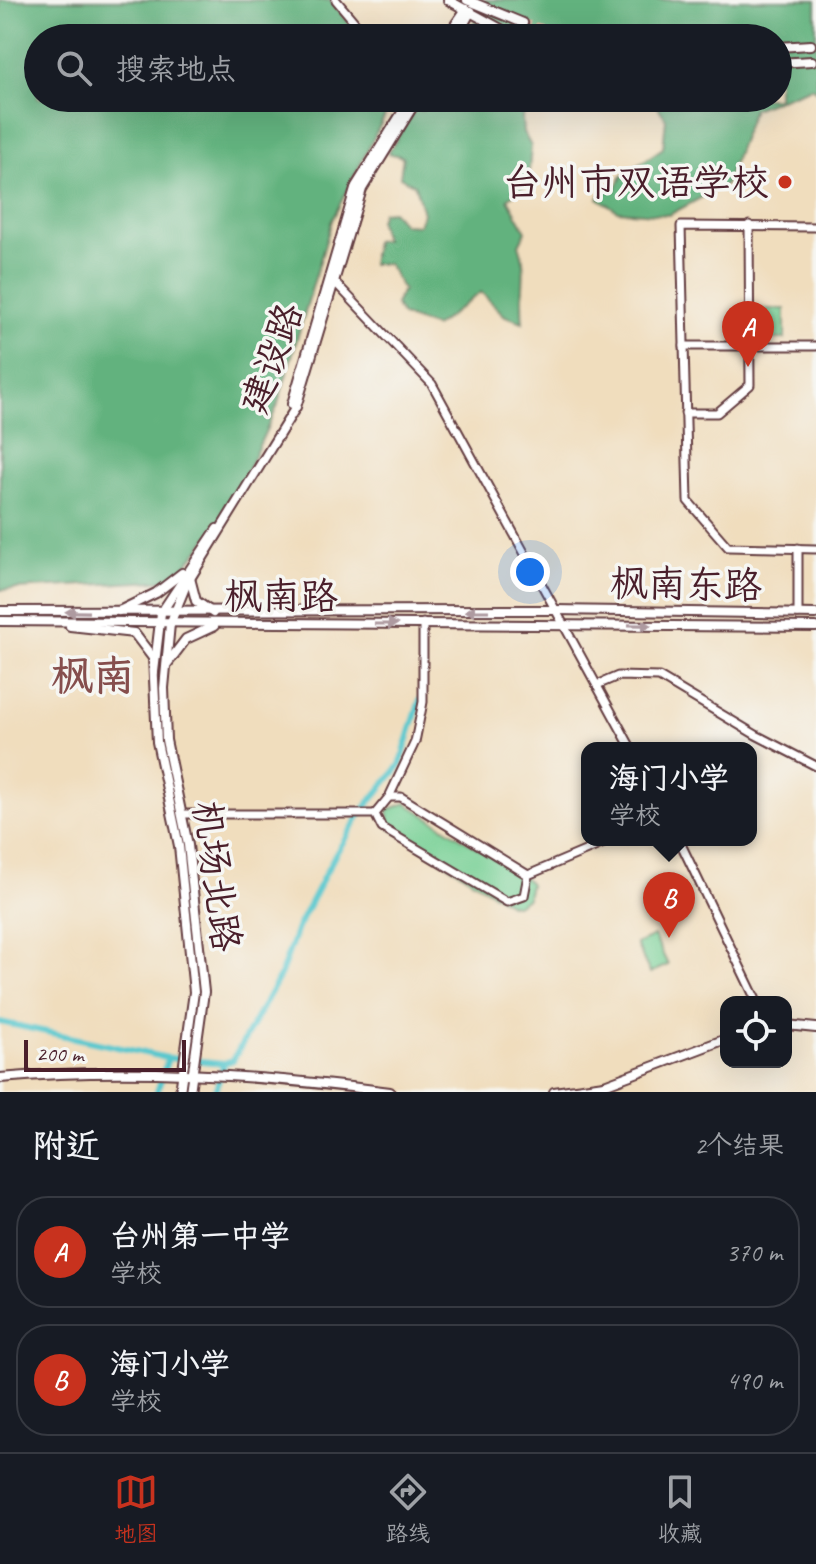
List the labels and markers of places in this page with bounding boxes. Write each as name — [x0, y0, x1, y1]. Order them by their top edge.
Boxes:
place label: 台州市双语学校 — [503, 159, 769, 206]
marker: 台州市双语学校 — [776, 173, 794, 191]
pin: A — [722, 301, 774, 367]
pin: B — [643, 872, 695, 938]

